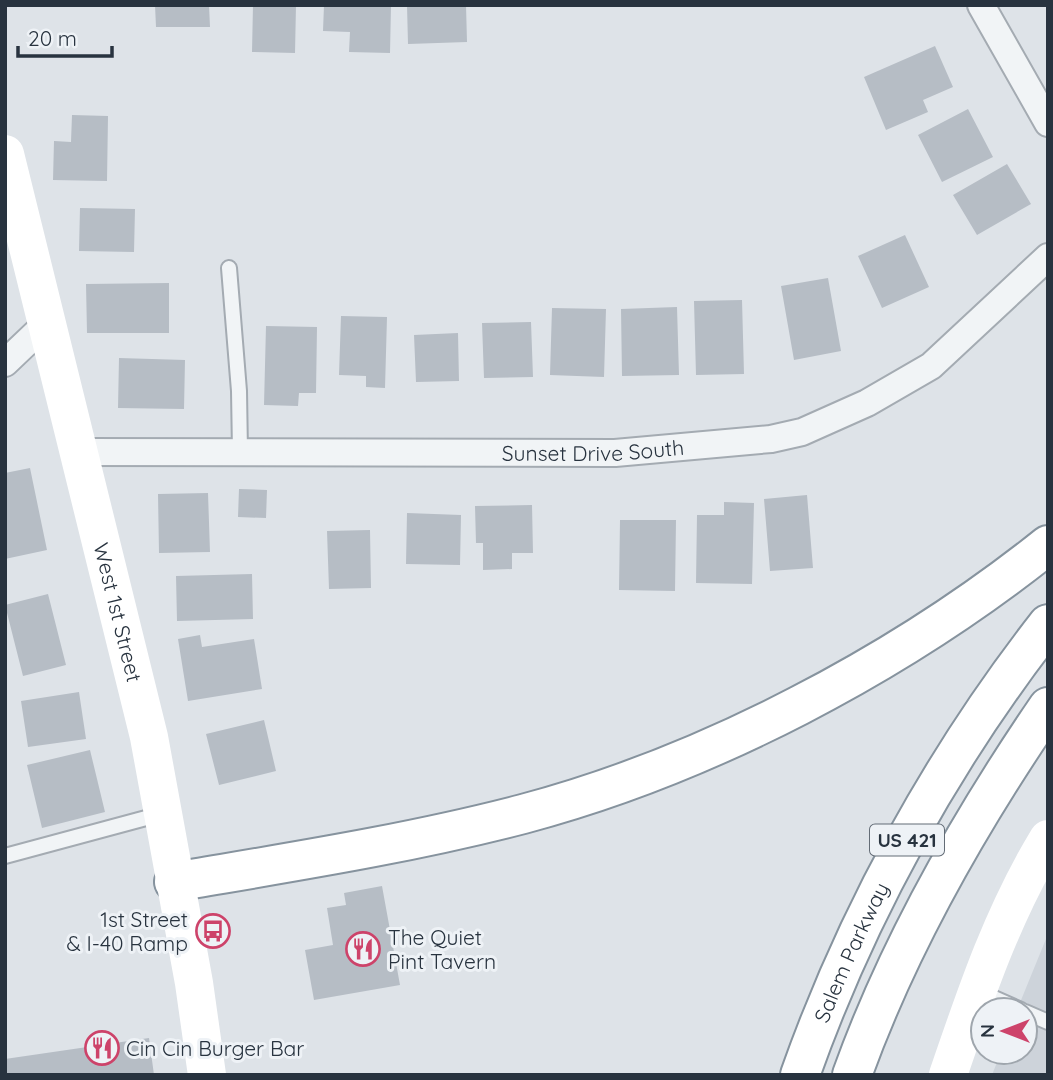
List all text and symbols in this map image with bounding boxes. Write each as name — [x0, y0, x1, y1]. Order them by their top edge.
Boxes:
scale bar — [18, 14, 112, 58]
text: 20 m — [28, 25, 77, 51]
street label: Sunset Drive South — [502, 434, 685, 466]
street label: West 1st Street — [88, 540, 148, 685]
road number: US 421 — [870, 824, 944, 856]
street label: Salem Parkway — [808, 878, 894, 1026]
place label: 1st Street & I-40 Ramp — [67, 906, 188, 956]
bus stop icon: 1st Street & I-40 Ramp — [194, 912, 232, 950]
place label: The Quiet Pint Tavern — [388, 924, 496, 974]
restaurant icon: The Quiet Pint Tavern — [344, 930, 382, 968]
north arrow — [969, 996, 1039, 1066]
text: N — [975, 1024, 999, 1038]
restaurant icon: Cin Cin Burger Bar — [83, 1029, 121, 1067]
place label: Cin Cin Burger Bar — [126, 1035, 304, 1061]

